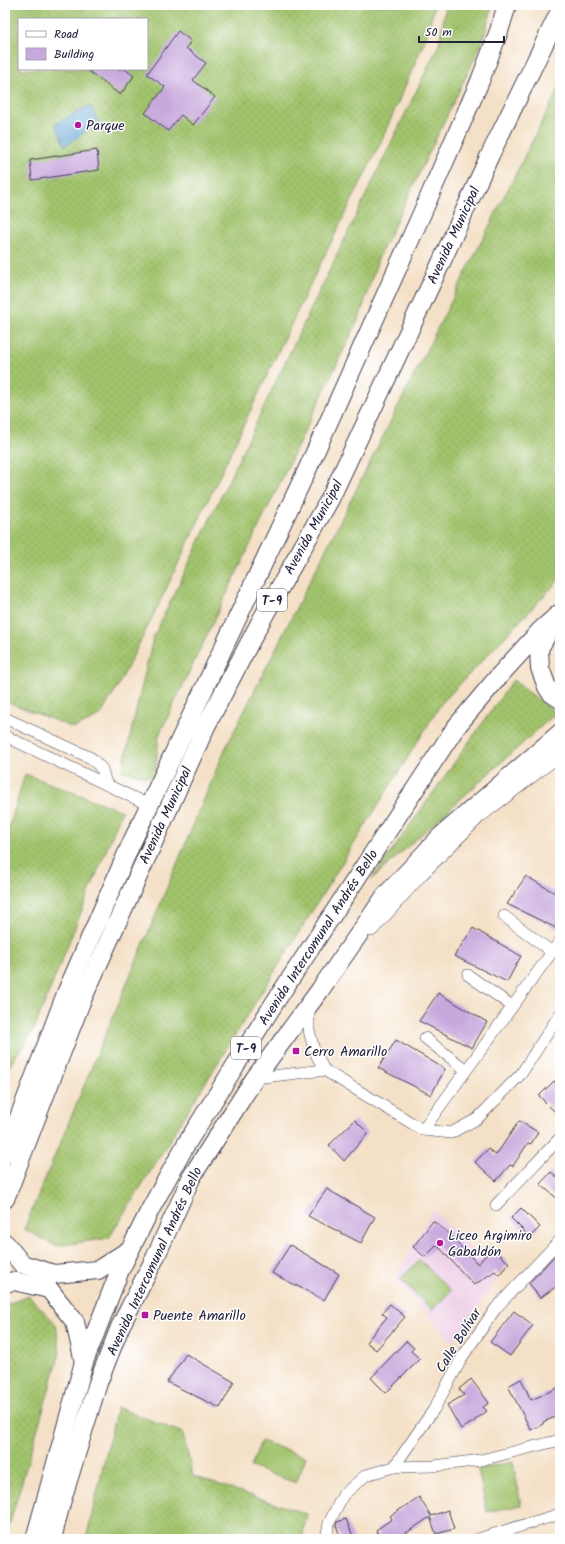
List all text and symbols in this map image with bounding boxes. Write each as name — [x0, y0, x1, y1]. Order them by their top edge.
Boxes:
legend — [18, 18, 148, 70]
scale bar — [419, 18, 504, 44]
text: 50 m — [425, 23, 452, 42]
text: Road — [54, 25, 79, 44]
text: Building — [54, 45, 94, 64]
place label: Parque — [86, 115, 125, 137]
marker: Parque — [73, 120, 83, 130]
street label: Avenida Municipal — [422, 182, 486, 288]
street label: Avenida Municipal — [279, 476, 349, 579]
road number: T-9 — [257, 589, 287, 611]
street label: Avenida Municipal — [134, 762, 198, 868]
street label: Avenida Intercomunal Andrés Bello — [253, 845, 384, 1030]
road number: T-9 — [231, 1037, 261, 1059]
place label: Cerro Amarillo — [304, 1041, 387, 1063]
marker: Cerro Amarillo — [291, 1046, 301, 1056]
street label: Avenida Intercomunal Andrés Bello — [101, 1163, 208, 1359]
place label: Liceo Argimiro Gabaldón — [448, 1225, 532, 1263]
marker: Liceo Argimiro Gabaldón — [435, 1238, 445, 1248]
street label: Calle Bolívar — [430, 1303, 488, 1377]
place label: Puente Amarillo — [153, 1305, 246, 1327]
marker: Puente Amarillo — [140, 1310, 150, 1320]

